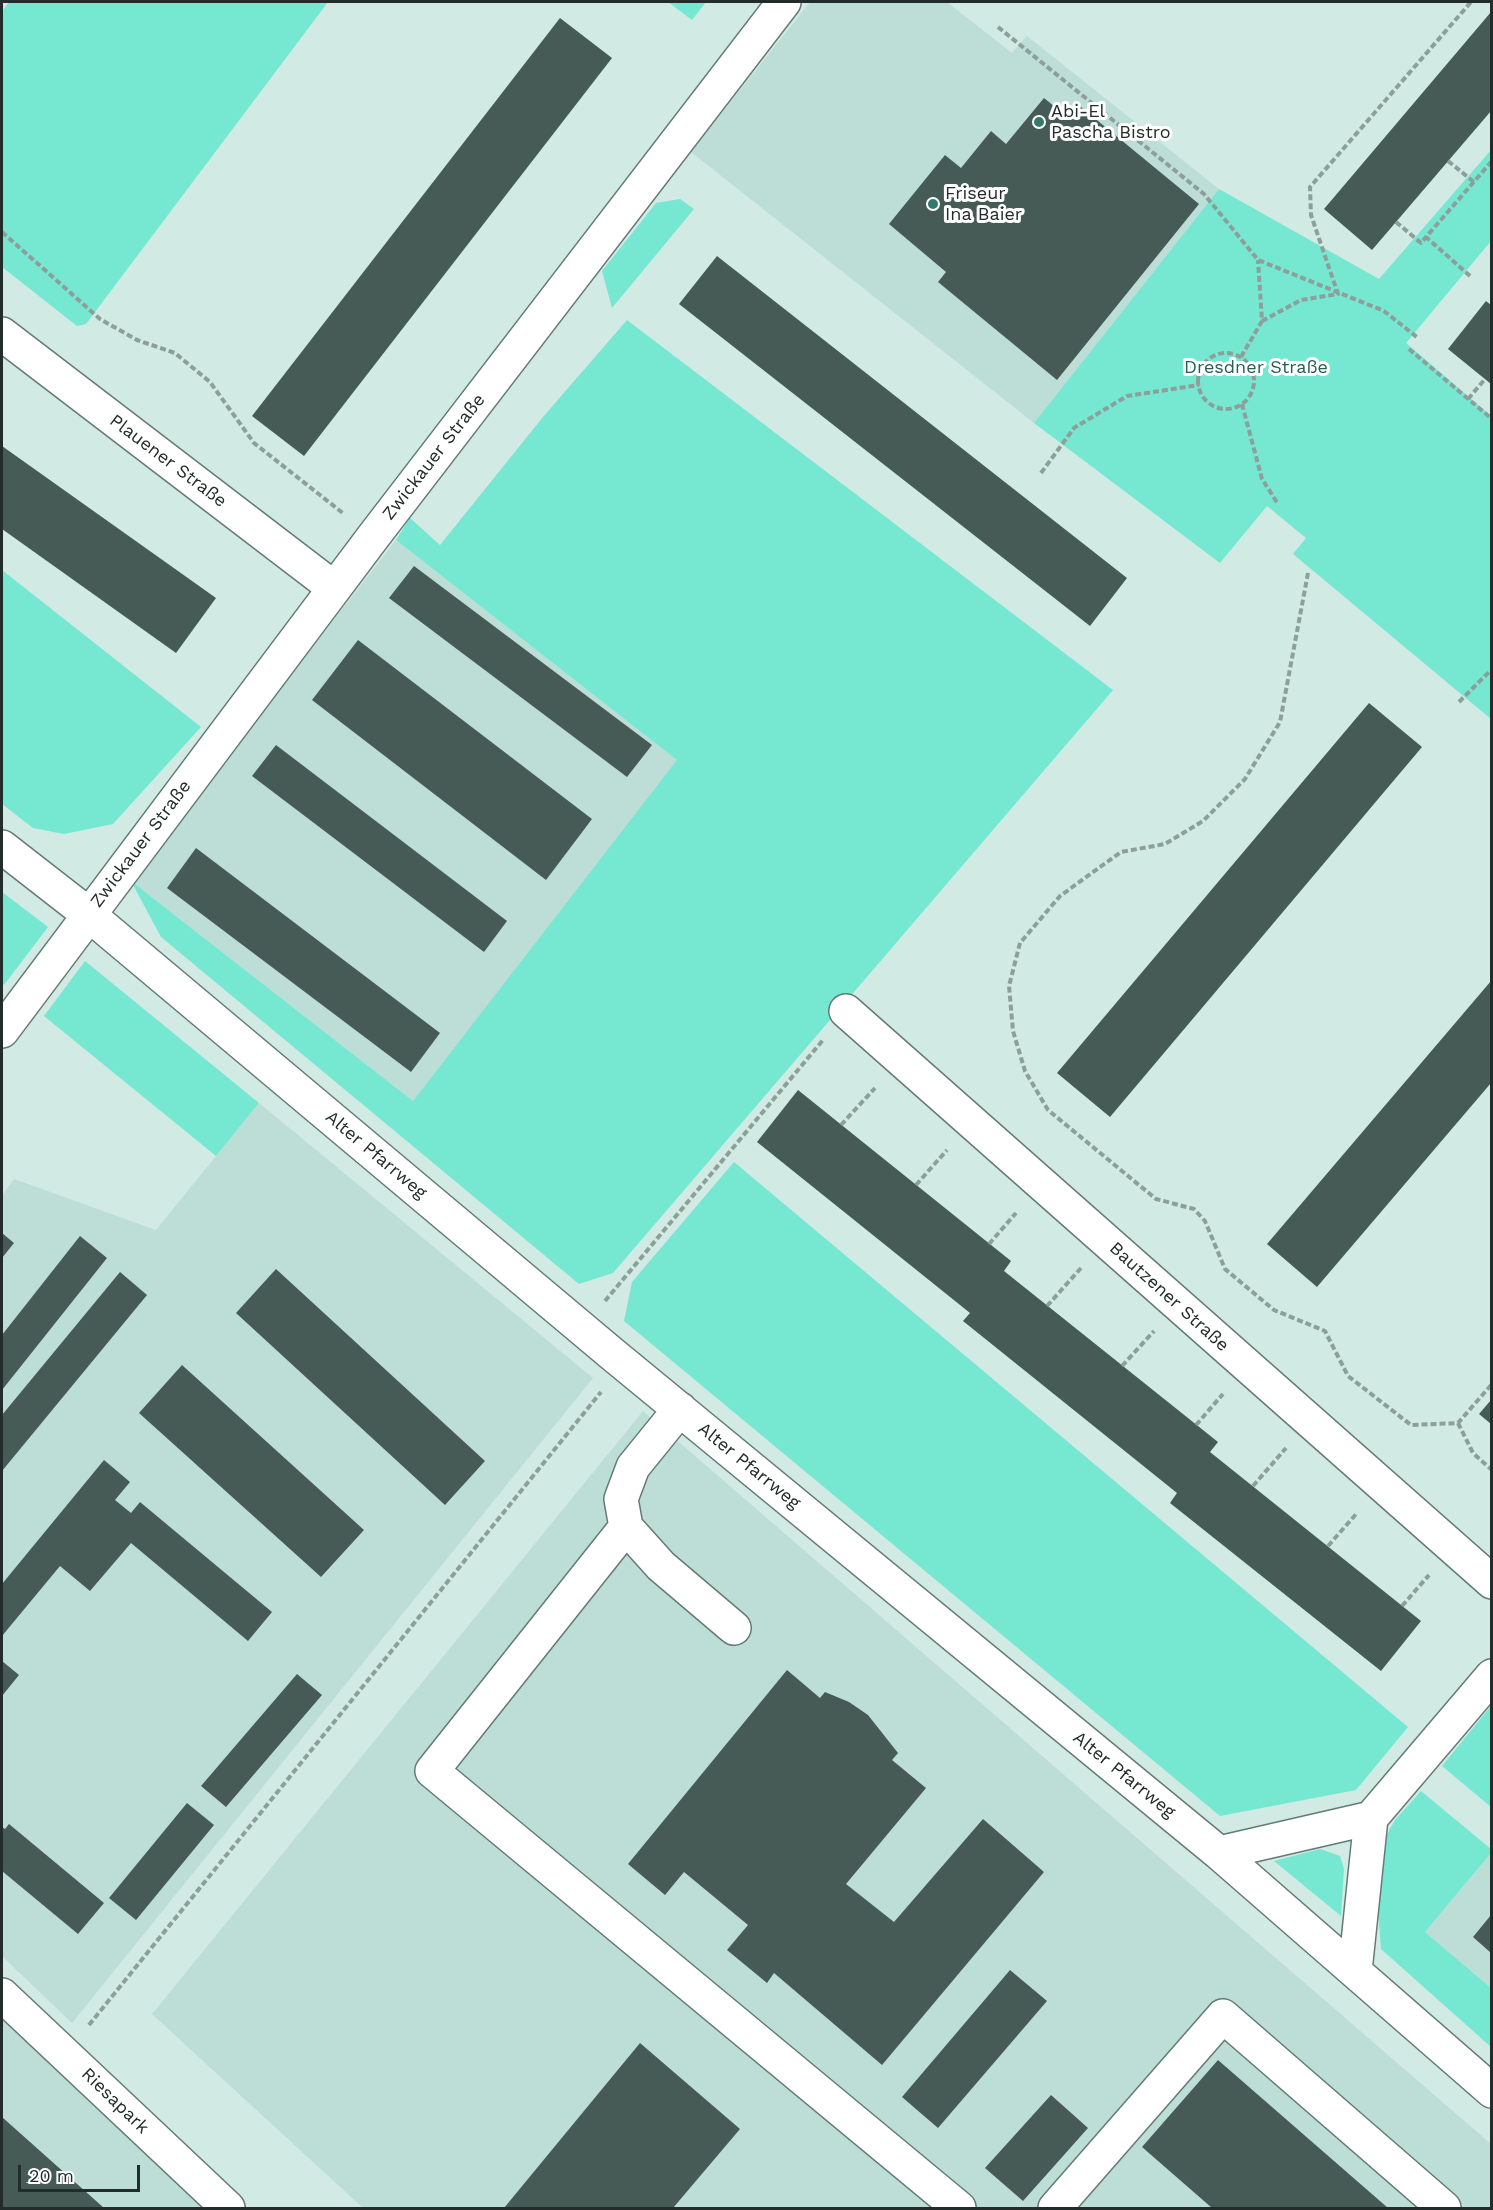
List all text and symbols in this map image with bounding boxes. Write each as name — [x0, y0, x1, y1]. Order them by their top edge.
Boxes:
place label: Abi-El Pascha Bistro — [1051, 101, 1171, 144]
marker: Abi-El Pascha Bistro — [1032, 115, 1046, 129]
place label: Friseur Ina Baier — [945, 183, 1022, 226]
marker: Friseur Ina Baier — [926, 197, 940, 211]
park label: Dresdner Straße — [1184, 357, 1328, 379]
street label: Zwickauer Straße — [378, 390, 490, 524]
street label: Plauener Straße — [105, 410, 231, 512]
street label: Zwickauer Straße — [86, 776, 196, 912]
street label: Alter Pfarrweg — [321, 1106, 431, 1204]
street label: Bautzener Straße — [1105, 1238, 1233, 1356]
street label: Alter Pfarrweg — [693, 1418, 805, 1514]
street label: Alter Pfarrweg — [1068, 1727, 1180, 1823]
street label: Riesapark — [77, 2063, 153, 2139]
scale bar — [21, 2153, 142, 2191]
text: 20 m — [29, 2165, 74, 2186]

